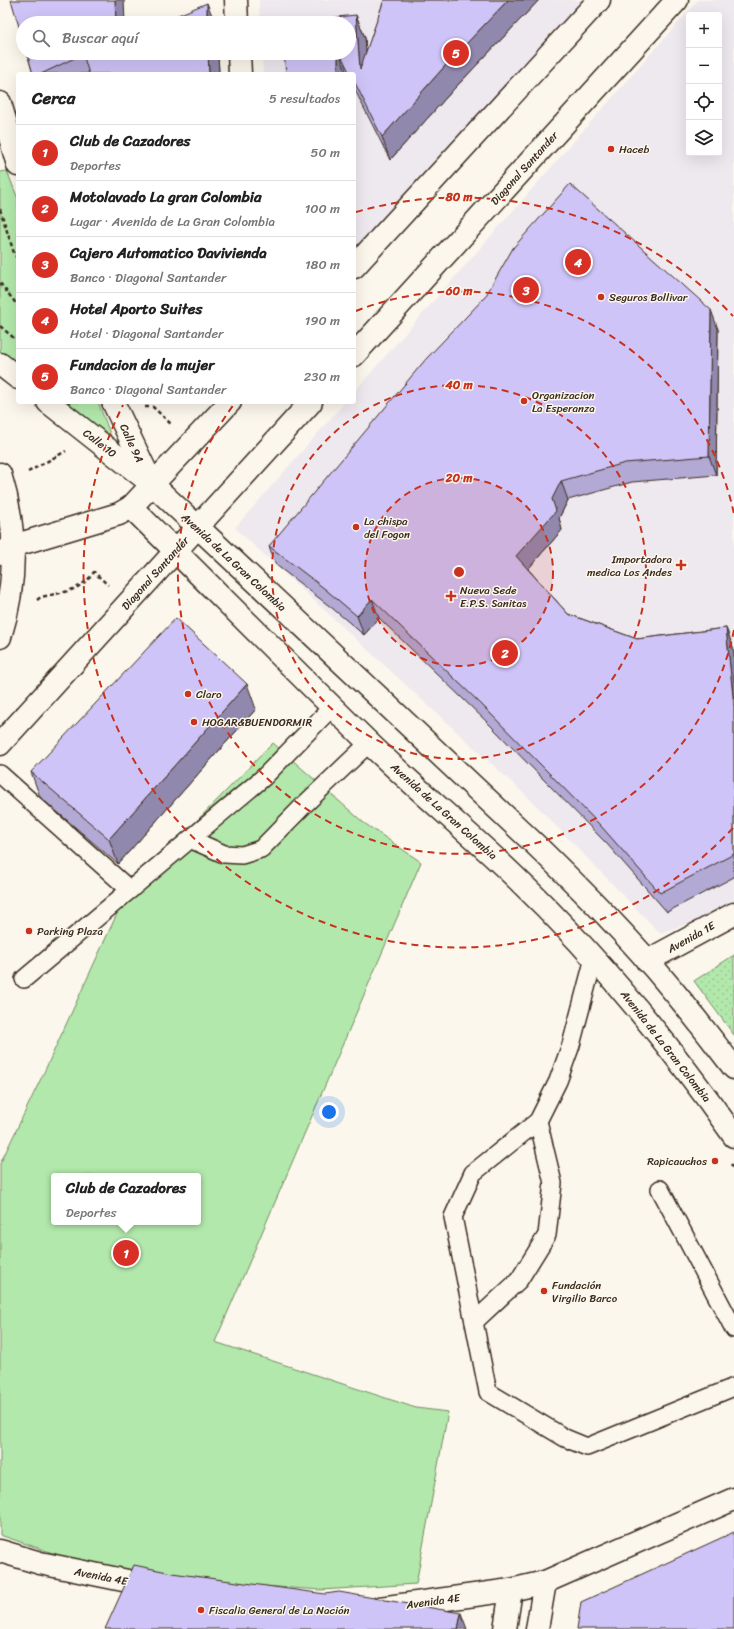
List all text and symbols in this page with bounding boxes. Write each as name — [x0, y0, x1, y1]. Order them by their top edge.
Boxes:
map controls — [686, 12, 722, 156]
button: + — [686, 12, 722, 48]
search box — [16, 16, 356, 60]
text: Buscar aquí — [62, 25, 139, 51]
icon: search — [30, 27, 52, 49]
pin: 5 — [443, 38, 469, 68]
button: − — [686, 48, 722, 84]
text: Cerca — [32, 83, 75, 113]
button: locate — [686, 84, 722, 120]
text: 5 resultados — [269, 87, 340, 110]
button: layers — [686, 120, 722, 156]
street label: Diagonal Santander — [486, 126, 564, 210]
text: Club de Cazadores — [70, 128, 190, 154]
place label: Haceb — [619, 140, 649, 159]
text: 1 — [42, 141, 48, 164]
text: 50 m — [310, 141, 340, 164]
marker: Haceb — [606, 144, 616, 154]
text: Deportes — [70, 154, 121, 177]
text: Motolavado La gran Colombia — [70, 184, 261, 210]
text: 80 m — [444, 186, 473, 208]
text: 2 — [41, 197, 49, 220]
text: 100 m — [305, 197, 340, 220]
text: Lugar · Avenida de La Gran Colombia — [70, 210, 275, 233]
text: Cajero Automatico Davivienda — [70, 240, 267, 266]
pin: 4 — [565, 247, 591, 277]
text: 3 — [41, 253, 49, 276]
text: 180 m — [305, 253, 340, 276]
text: Banco · Diagonal Santander — [70, 266, 226, 289]
pin: 3 — [513, 275, 539, 305]
text: 60 m — [445, 280, 473, 302]
place label: Seguros Bollivar — [609, 288, 689, 307]
marker: Seguros Bollivar — [596, 292, 606, 302]
text: Hotel Aporto Suites — [70, 296, 202, 322]
text: 4 — [41, 309, 49, 332]
text: 190 m — [305, 309, 340, 332]
text: Hotel · Diagonal Santander — [70, 322, 223, 345]
text: Fundacion de la mujer — [70, 352, 214, 378]
text: 5 — [41, 365, 49, 388]
text: 230 m — [304, 365, 340, 388]
text: 40 m — [444, 374, 473, 396]
text: Banco · Diagonal Santander — [70, 378, 226, 401]
place label: Organizacion La Esperanza — [532, 386, 595, 418]
marker: Organizacion La Esperanza — [519, 396, 529, 406]
street label: Calle 9A — [114, 421, 149, 466]
street label: Calle 10 — [79, 424, 121, 463]
text: 20 m — [445, 467, 473, 489]
street label: Avenida de La Gran Colombia — [176, 508, 291, 617]
place label: La chispa del Fogon — [364, 512, 410, 544]
marker: La chispa del Fogon — [351, 522, 361, 532]
street label: Diagonal Santander — [117, 531, 195, 615]
place label: Importadora medica Los Andes — [587, 550, 673, 582]
marker: Importadora medica Los Andes — [675, 559, 687, 571]
centre of rings — [452, 565, 466, 579]
place label: Nueva Sede E.P.S. Sanitas — [460, 581, 527, 613]
marker: Nueva Sede E.P.S. Sanitas — [445, 590, 457, 602]
pin: 2 — [492, 638, 518, 668]
place label: Claro — [196, 685, 222, 704]
marker: Claro — [183, 689, 193, 699]
place label: HOGAR&BUENDORMIR — [202, 713, 312, 732]
marker: HOGAR&BUENDORMIR — [189, 717, 199, 727]
street label: Avenida de La Gran Colombia — [385, 757, 502, 865]
street label: Avenida 1E — [663, 916, 719, 959]
place label: Parking Plaza — [37, 922, 104, 941]
marker: Parking Plaza — [24, 926, 34, 936]
street label: Avenida de La Gran Colombia — [615, 985, 716, 1107]
your location — [319, 1102, 339, 1122]
place label: Rapicauchos — [647, 1152, 708, 1171]
marker: Rapicauchos — [710, 1156, 720, 1166]
popup — [51, 1173, 201, 1225]
text: Club de Cazadores — [66, 1175, 186, 1201]
text: Deportes — [66, 1201, 117, 1224]
pin: 1 — [113, 1238, 139, 1268]
place label: Fundación Virgilio Barco — [552, 1276, 618, 1308]
marker: Fundación Virgilio Barco — [539, 1286, 549, 1296]
street label: Avenida 4E — [72, 1562, 130, 1591]
street label: Avenida 4E — [404, 1588, 462, 1615]
place label: Fiscalia General de La Nación — [209, 1601, 350, 1620]
marker: Fiscalia General de La Nación — [196, 1605, 206, 1615]

